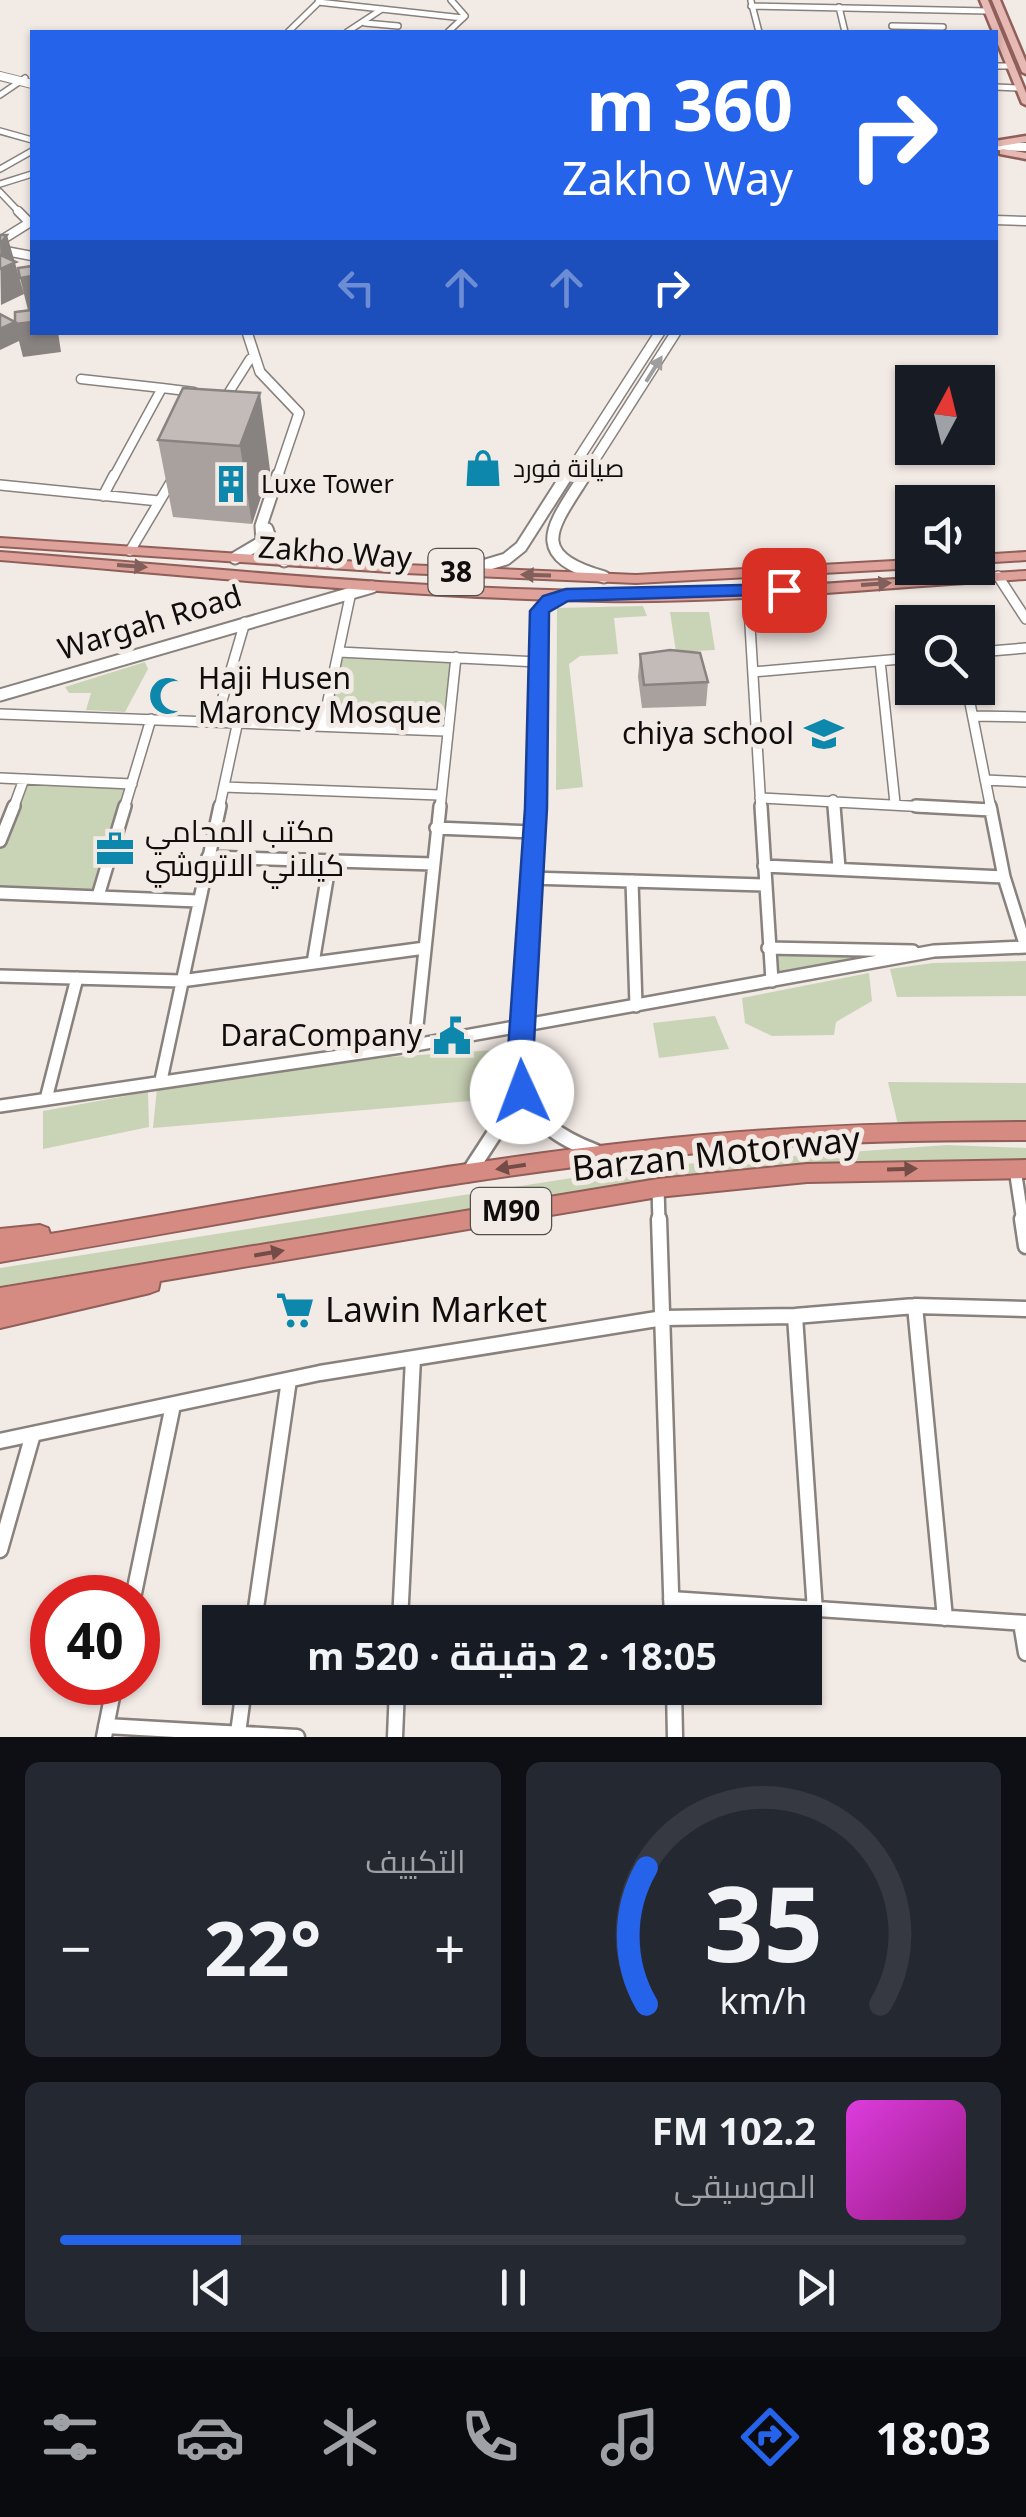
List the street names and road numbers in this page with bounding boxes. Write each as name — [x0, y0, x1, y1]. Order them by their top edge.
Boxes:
street label: Zakho Way — [257, 526, 414, 577]
road number: 38 — [428, 549, 484, 595]
street label: Wargah Road — [53, 574, 246, 669]
street label: Barzan Motorway — [569, 1114, 863, 1191]
road number: M90 — [471, 1188, 551, 1234]

